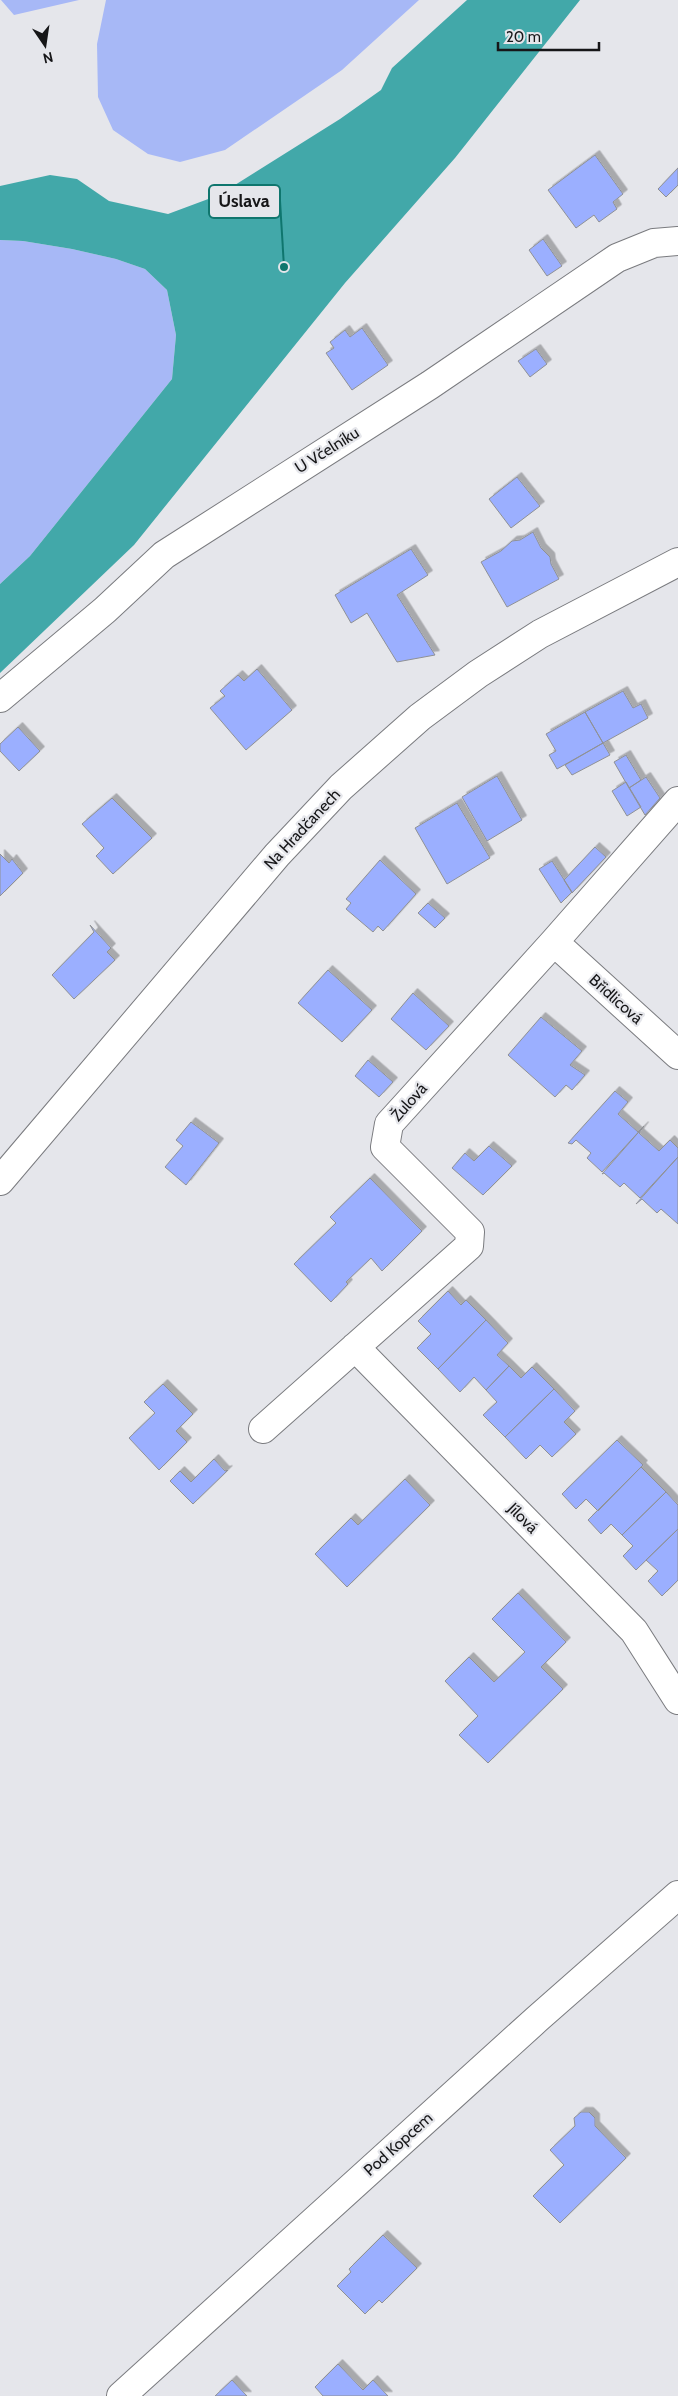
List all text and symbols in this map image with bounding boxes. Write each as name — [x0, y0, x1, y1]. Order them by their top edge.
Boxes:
north arrow — [20, 20, 70, 70]
scale bar — [498, 20, 599, 52]
text: 20 m — [506, 28, 541, 46]
text: N — [41, 48, 55, 68]
callout: Úslava — [209, 185, 280, 218]
text: Úslava — [218, 190, 270, 212]
street label: U Včelníku — [291, 423, 363, 477]
street label: Na Hradčanech — [260, 785, 344, 873]
street label: Břidlicová — [585, 970, 647, 1028]
street label: Žulová — [387, 1079, 431, 1125]
street label: Jílová — [503, 1498, 542, 1537]
street label: Pod Kopcem — [360, 2108, 436, 2180]

